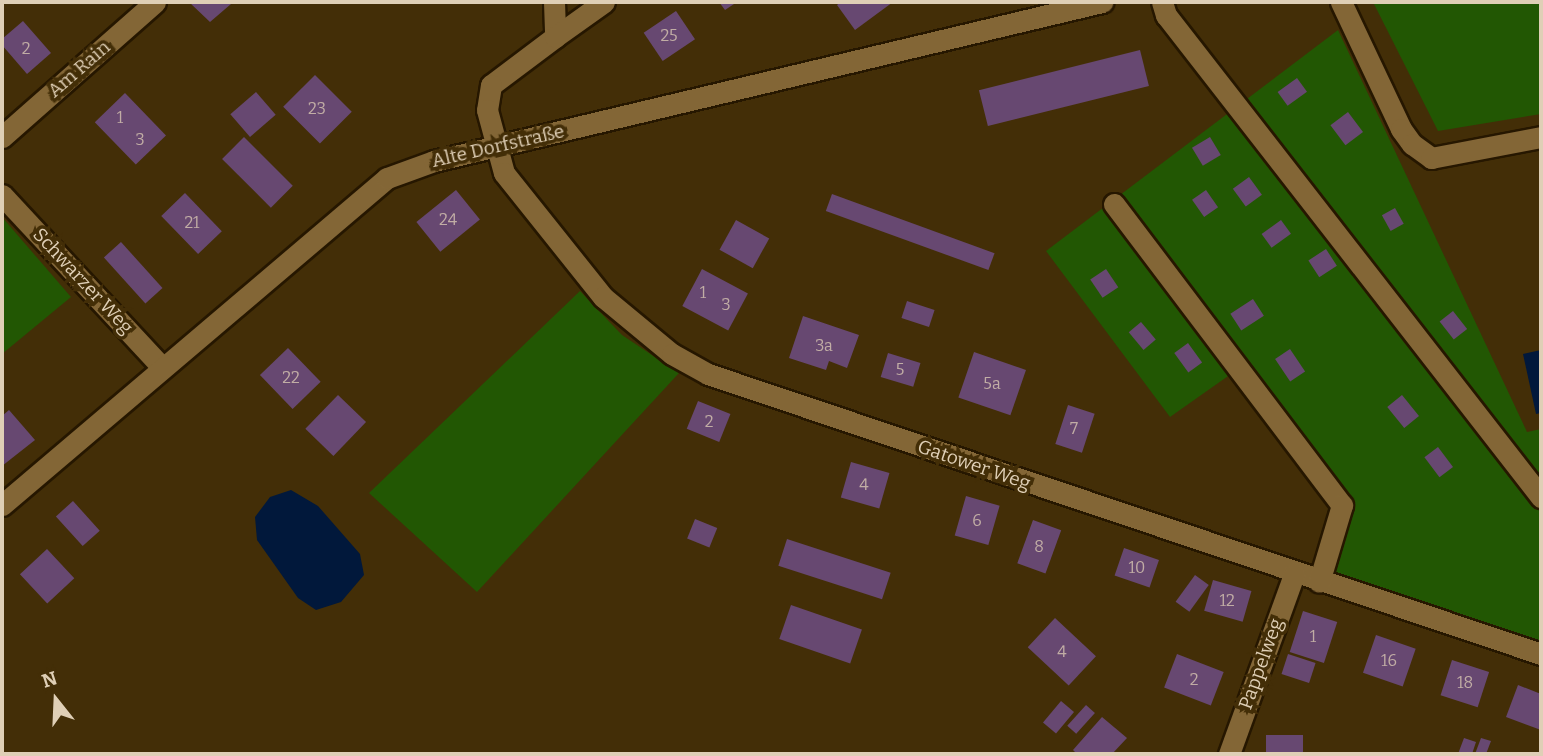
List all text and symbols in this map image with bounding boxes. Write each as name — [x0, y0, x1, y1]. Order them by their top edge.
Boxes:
house number: 25 — [660, 26, 678, 46]
street label: Am Rain — [43, 36, 115, 102]
house number: 2 — [22, 39, 30, 59]
house number: 23 — [308, 99, 326, 119]
house number: 1 — [117, 108, 123, 128]
street label: Alte Dorfstraße — [429, 120, 567, 172]
house number: 3 — [135, 130, 145, 150]
house number: 24 — [439, 210, 457, 230]
house number: 21 — [184, 213, 200, 233]
street label: Schwarzer Weg — [28, 223, 138, 339]
house number: 1 — [700, 283, 706, 303]
house number: 3 — [721, 295, 731, 315]
house number: 3a — [815, 336, 833, 356]
house number: 5 — [896, 360, 904, 380]
house number: 22 — [282, 368, 300, 388]
house number: 5a — [983, 374, 1001, 394]
house number: 2 — [705, 412, 713, 432]
house number: 7 — [1070, 419, 1078, 439]
street label: Gatower Weg — [915, 435, 1033, 495]
house number: 4 — [859, 475, 869, 495]
house number: 6 — [972, 511, 982, 531]
house number: 8 — [1034, 537, 1044, 557]
house number: 10 — [1129, 558, 1145, 578]
house number: 12 — [1219, 591, 1235, 611]
street label: Pappelweg — [1234, 615, 1288, 713]
house number: 1 — [1310, 627, 1316, 647]
house number: 4 — [1057, 642, 1067, 662]
house number: 16 — [1381, 651, 1397, 671]
north arrow — [21, 665, 91, 735]
text: N — [39, 666, 60, 693]
house number: 2 — [1190, 670, 1198, 690]
house number: 18 — [1457, 673, 1473, 693]

